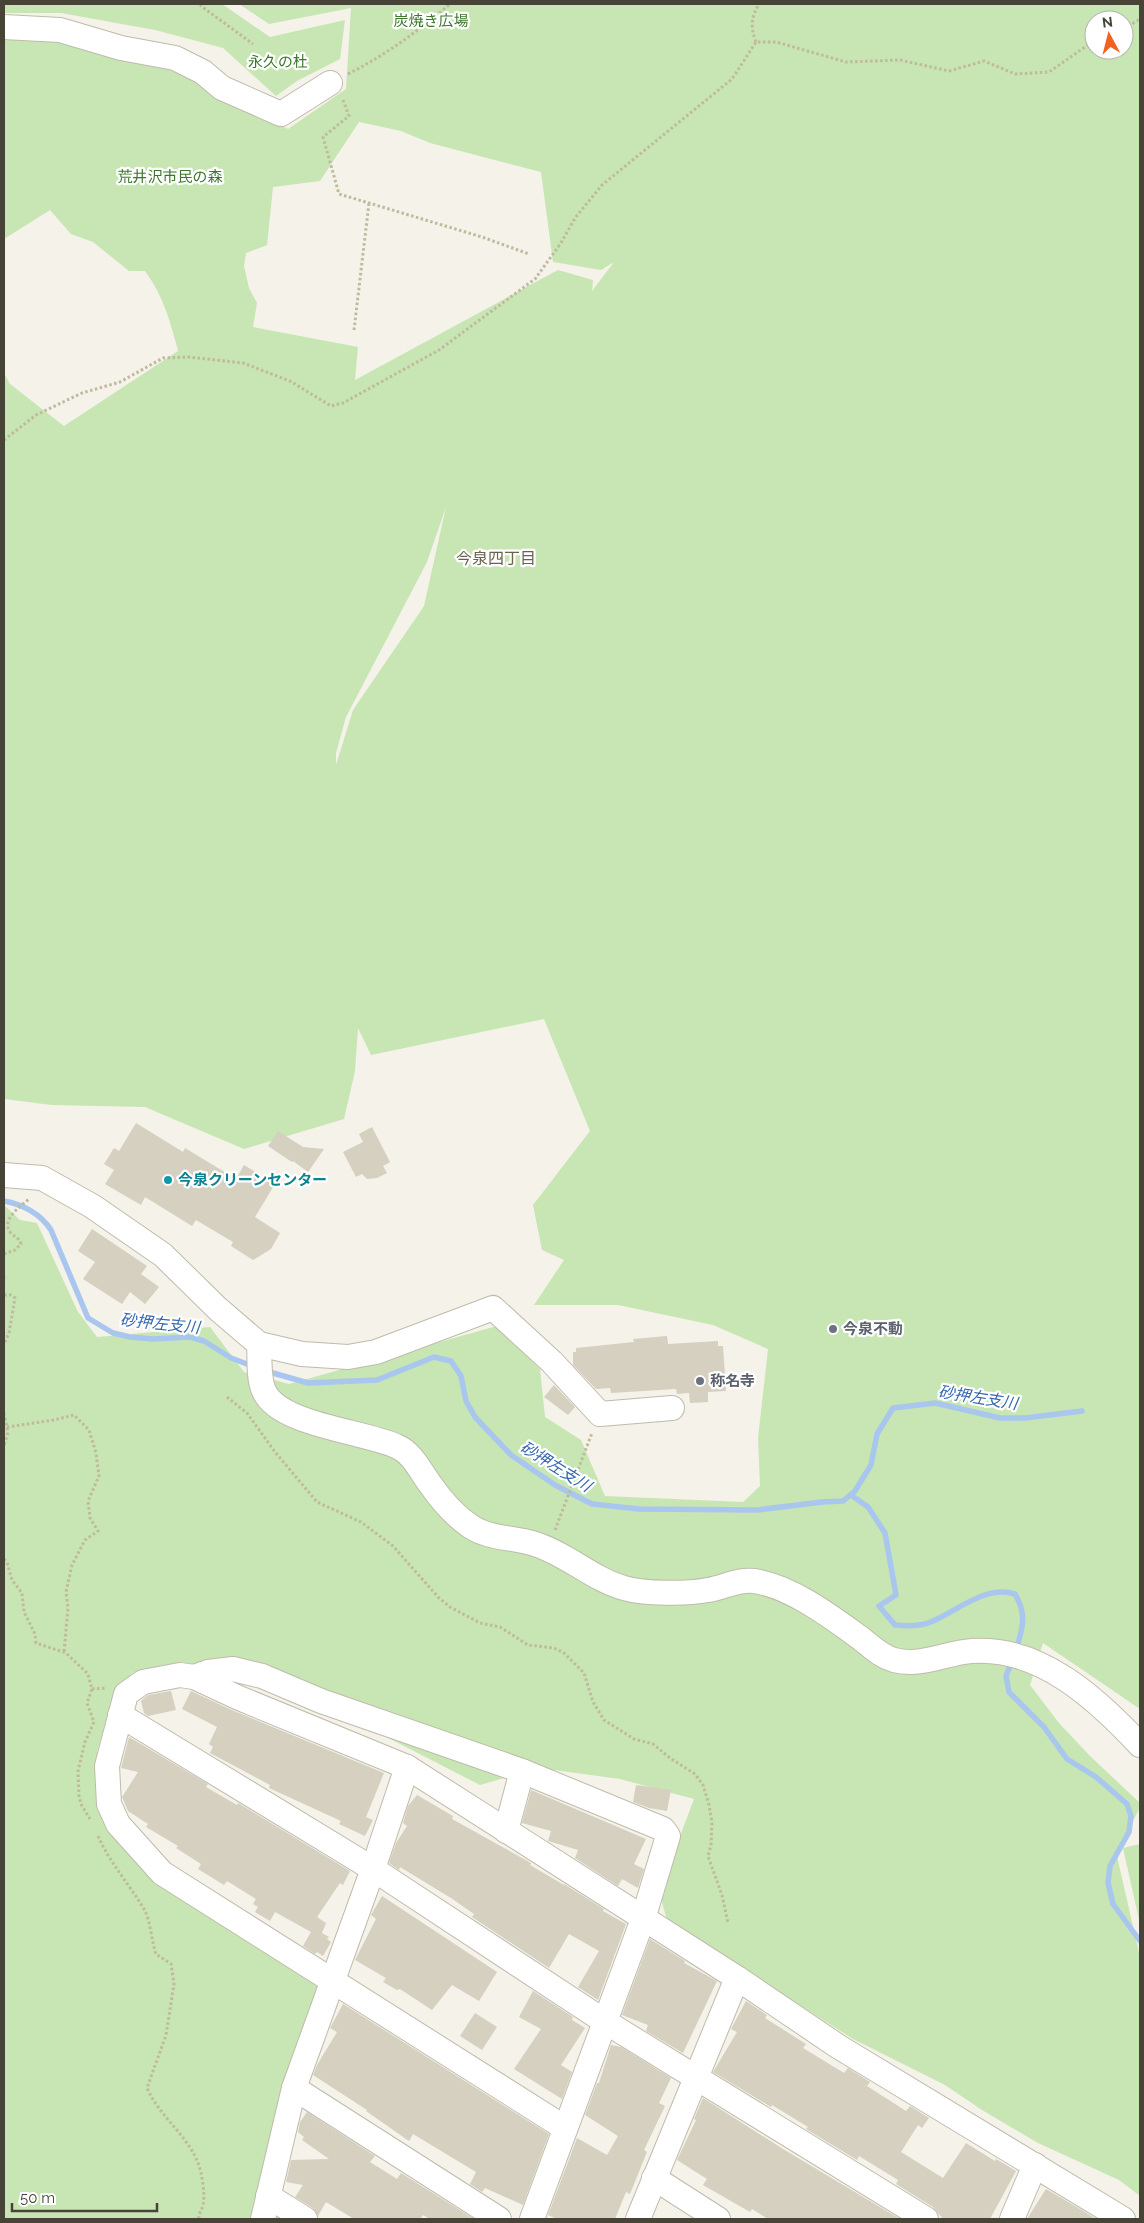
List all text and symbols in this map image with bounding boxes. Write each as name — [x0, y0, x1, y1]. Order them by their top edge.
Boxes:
north arrow — [1084, 10, 1134, 60]
park label: 炭焼き広場 — [393, 12, 469, 30]
text: N — [1101, 14, 1114, 31]
park label: 永久の杜 — [248, 53, 308, 71]
park label: 荒井沢市民の森 — [117, 168, 223, 186]
district label: 今泉四丁目 — [456, 549, 536, 568]
place label: 今泉クリーンセンター — [178, 1171, 327, 1189]
marker: 今泉クリーンセンター — [162, 1174, 174, 1186]
water label: 砂押左支川 — [119, 1310, 203, 1337]
place label: 今泉不動 — [843, 1320, 903, 1338]
marker: 今泉不動 — [827, 1323, 839, 1335]
place label: 称名寺 — [710, 1372, 755, 1390]
marker: 称名寺 — [694, 1375, 706, 1387]
water label: 砂押左支川 — [937, 1382, 1021, 1413]
water label: 砂押左支川 — [517, 1437, 596, 1497]
scale bar — [12, 2180, 158, 2212]
text: 50 m — [20, 2189, 55, 2207]

